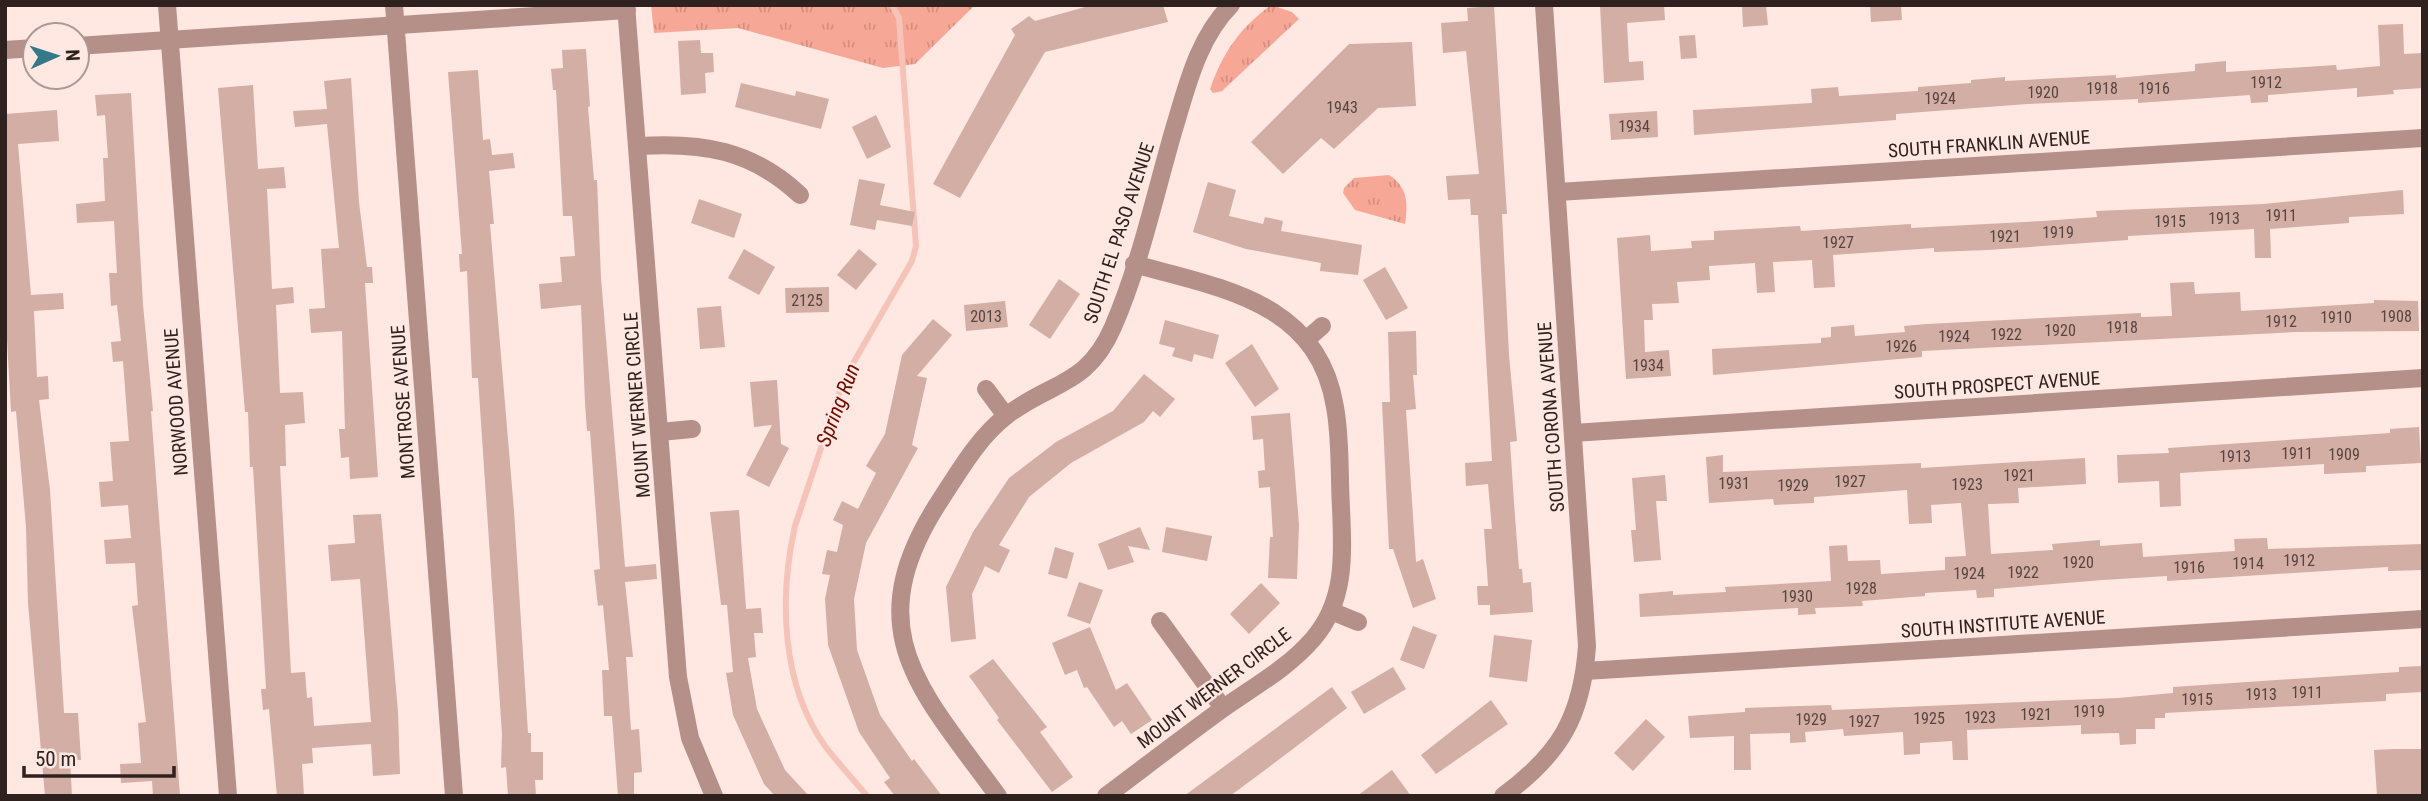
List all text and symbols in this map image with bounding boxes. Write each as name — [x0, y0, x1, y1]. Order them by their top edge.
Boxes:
north arrow — [21, 21, 91, 91]
text: N — [61, 49, 84, 62]
house number: 1912 — [2250, 73, 2282, 92]
house number: 1918 — [2086, 79, 2118, 98]
house number: 1916 — [2138, 79, 2170, 98]
house number: 1920 — [2027, 83, 2059, 102]
house number: 1924 — [1924, 89, 1956, 108]
house number: 1943 — [1326, 98, 1358, 117]
house number: 1934 — [1618, 117, 1650, 136]
street label: SOUTH FRANKLIN AVENUE — [1887, 125, 2091, 163]
street label: SOUTH EL PASO AVENUE — [1079, 140, 1159, 326]
house number: 1911 — [2265, 206, 2297, 225]
house number: 1913 — [2208, 209, 2240, 228]
house number: 1915 — [2154, 212, 2186, 231]
house number: 1919 — [2042, 223, 2074, 242]
house number: 1921 — [1989, 227, 2021, 246]
house number: 1927 — [1822, 233, 1854, 252]
house number: 2125 — [791, 291, 823, 310]
house number: 2013 — [970, 307, 1002, 326]
house number: 1908 — [2380, 307, 2412, 326]
house number: 1910 — [2320, 308, 2352, 327]
street label: MOUNT WERNER CIRCLE — [619, 311, 655, 499]
house number: 1912 — [2265, 312, 2297, 331]
house number: 1918 — [2106, 318, 2138, 337]
street label: SOUTH CORONA AVENUE — [1533, 321, 1569, 513]
house number: 1920 — [2044, 321, 2076, 340]
street label: MONTROSE AVENUE — [386, 324, 420, 480]
house number: 1922 — [1990, 325, 2022, 344]
street label: NORWOOD AVENUE — [159, 327, 193, 477]
house number: 1924 — [1938, 327, 1970, 346]
house number: 1926 — [1885, 337, 1917, 356]
house number: 1934 — [1632, 356, 1664, 375]
water label: Spring Run — [811, 360, 865, 450]
street label: SOUTH PROSPECT AVENUE — [1893, 366, 2101, 404]
house number: 1911 — [2281, 444, 2313, 463]
house number: 1909 — [2328, 445, 2360, 464]
house number: 1913 — [2219, 447, 2251, 466]
house number: 1921 — [2003, 466, 2035, 485]
house number: 1927 — [1834, 472, 1866, 491]
house number: 1931 — [1718, 474, 1750, 493]
house number: 1923 — [1951, 475, 1983, 494]
house number: 1929 — [1777, 476, 1809, 495]
house number: 1912 — [2283, 551, 2315, 570]
house number: 1920 — [2062, 553, 2094, 572]
house number: 1914 — [2232, 554, 2264, 573]
house number: 1916 — [2173, 558, 2205, 577]
house number: 1922 — [2007, 563, 2039, 582]
house number: 1924 — [1953, 564, 1985, 583]
house number: 1928 — [1845, 579, 1877, 598]
house number: 1930 — [1781, 587, 1813, 606]
street label: SOUTH INSTITUTE AVENUE — [1900, 605, 2106, 643]
street label: MOUNT WERNER CIRCLE — [1133, 623, 1295, 753]
house number: 1911 — [2291, 683, 2323, 702]
house number: 1913 — [2245, 685, 2277, 704]
house number: 1915 — [2181, 690, 2213, 709]
house number: 1919 — [2073, 702, 2105, 721]
house number: 1921 — [2020, 705, 2052, 724]
house number: 1923 — [1964, 708, 1996, 727]
house number: 1925 — [1913, 709, 1945, 728]
house number: 1929 — [1795, 710, 1827, 729]
house number: 1927 — [1848, 712, 1880, 731]
scale bar — [24, 734, 175, 778]
text: 50 m — [35, 747, 76, 771]

